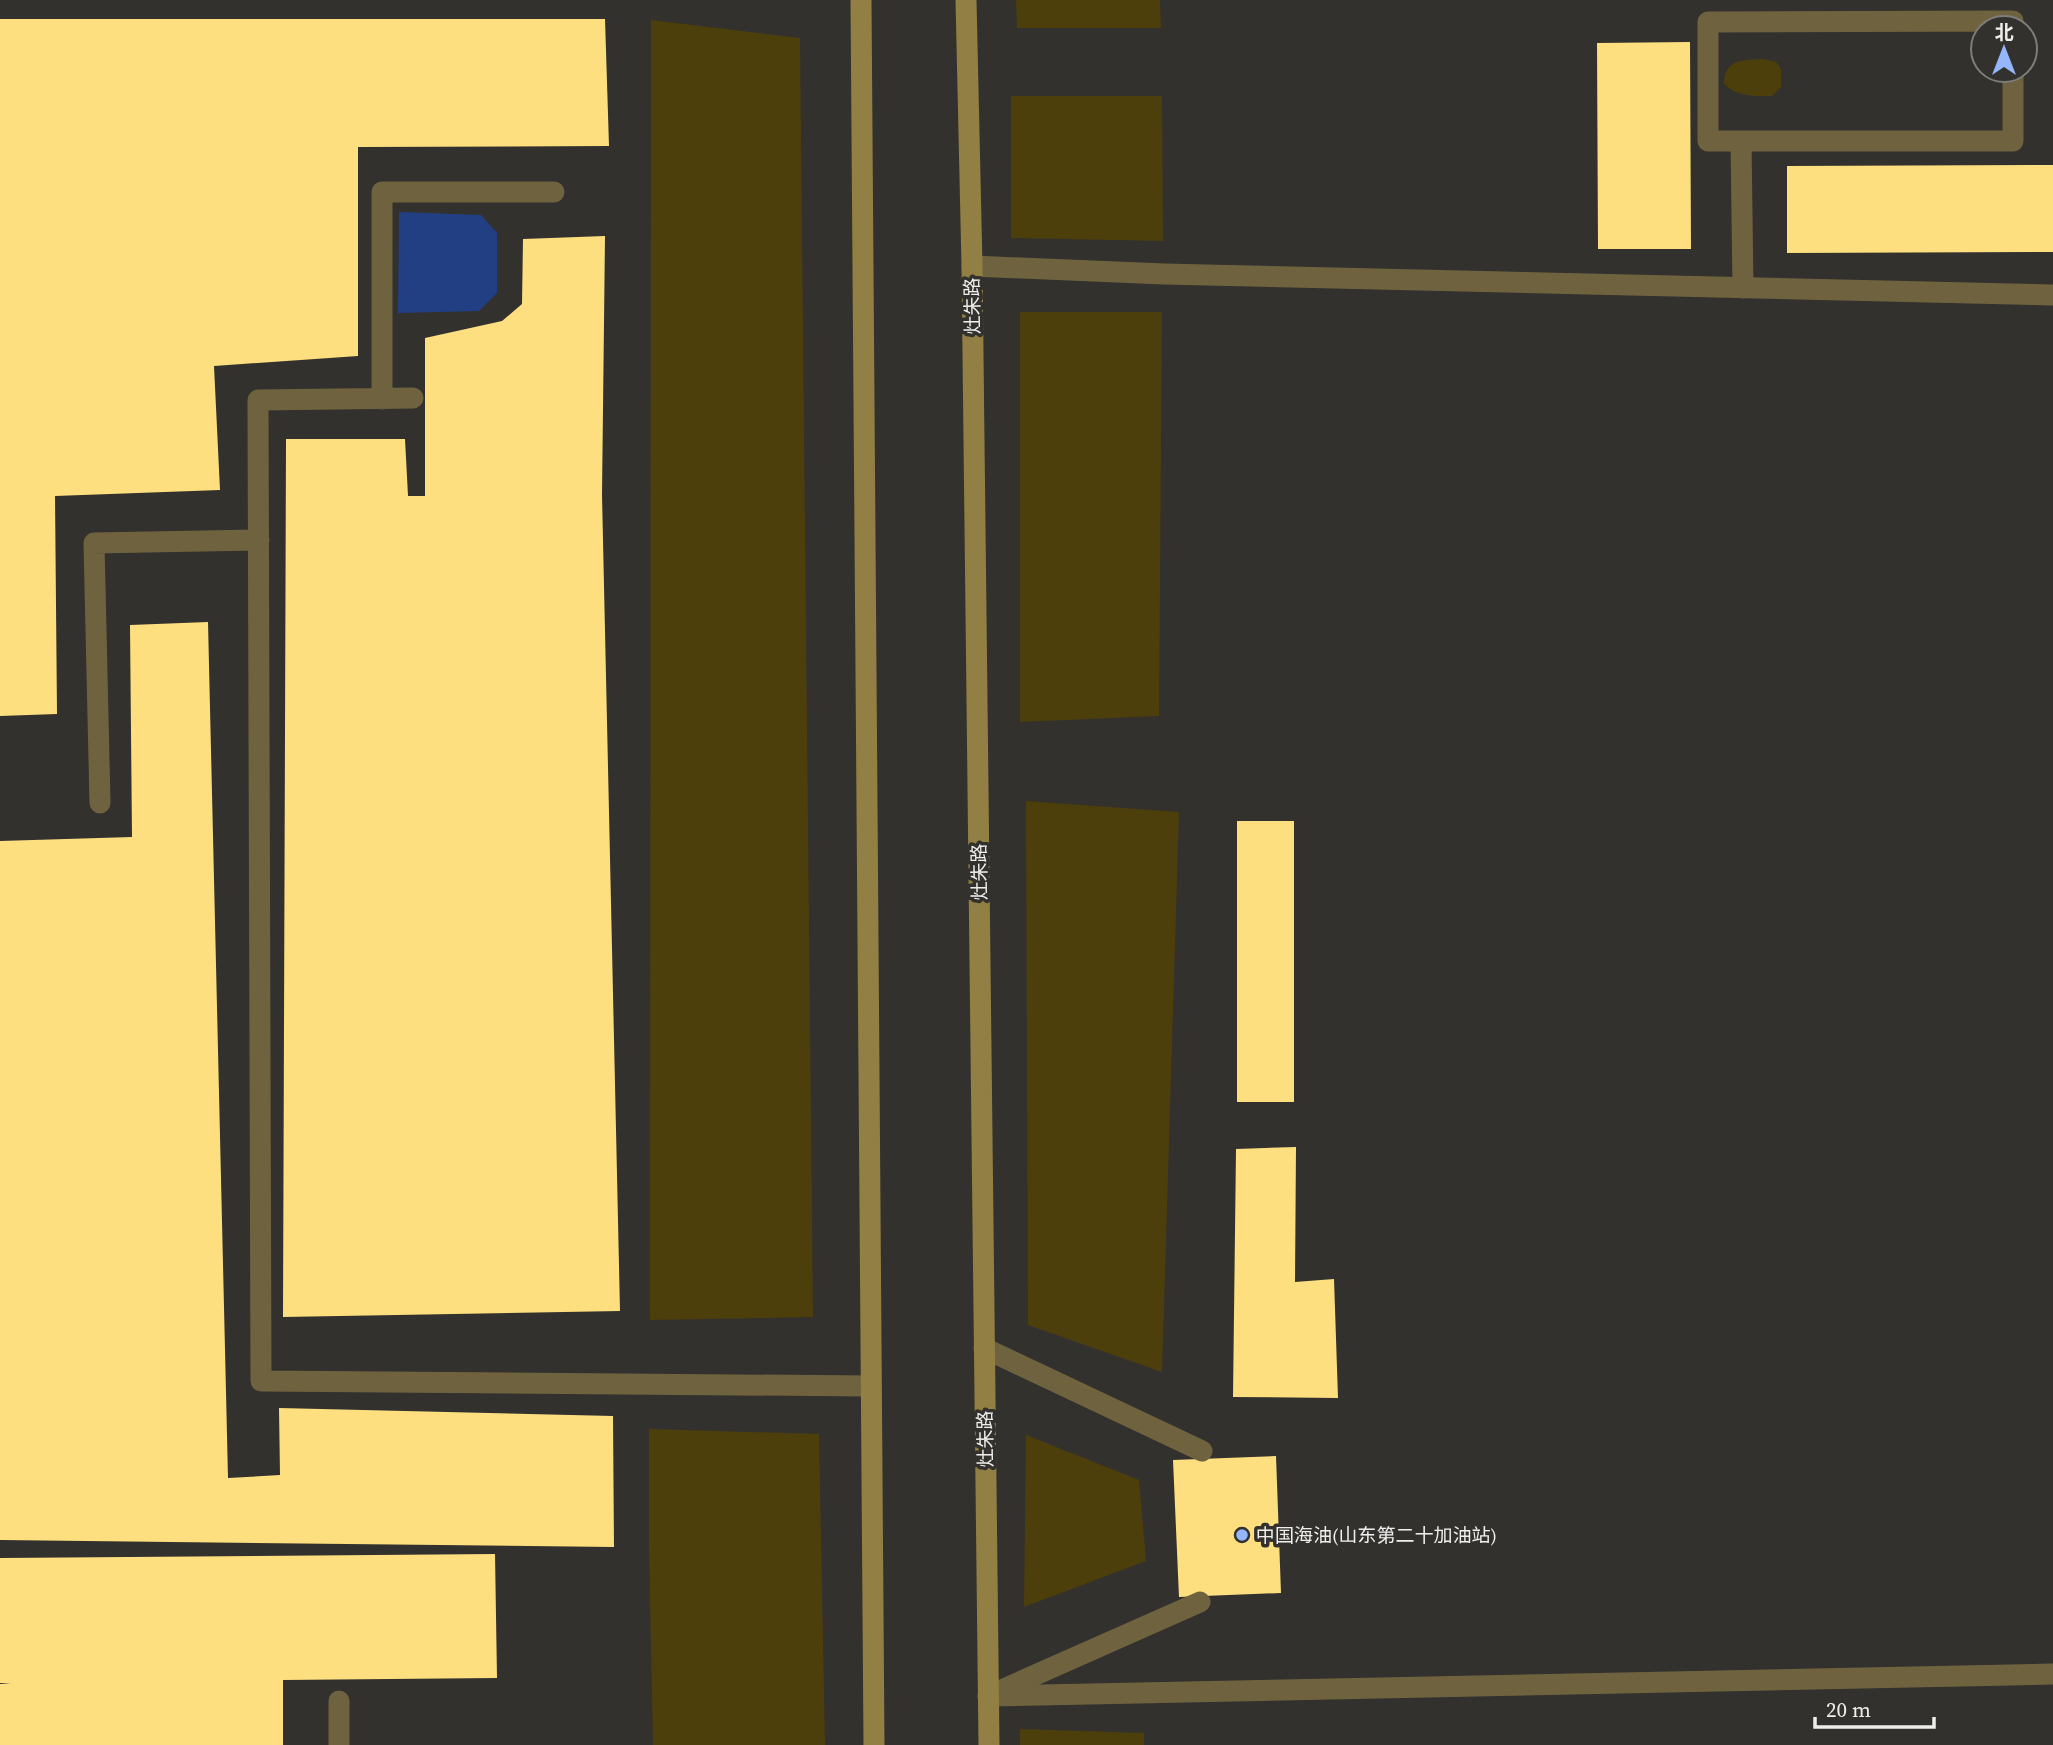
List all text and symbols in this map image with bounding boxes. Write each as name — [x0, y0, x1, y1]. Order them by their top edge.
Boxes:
north arrow — [1969, 14, 2039, 84]
text: 北 — [1994, 19, 2014, 45]
street label: 灶朱路 — [959, 277, 985, 335]
street label: 灶朱路 — [966, 843, 992, 901]
street label: 灶朱路 — [972, 1410, 998, 1468]
place label: 中国海油(山东第二十加油站) — [1256, 1522, 1497, 1548]
marker: 中国海油(山东第二十加油站) — [1234, 1527, 1250, 1543]
scale bar — [1815, 1686, 1934, 1730]
text: 20 m — [1826, 1695, 1871, 1724]

